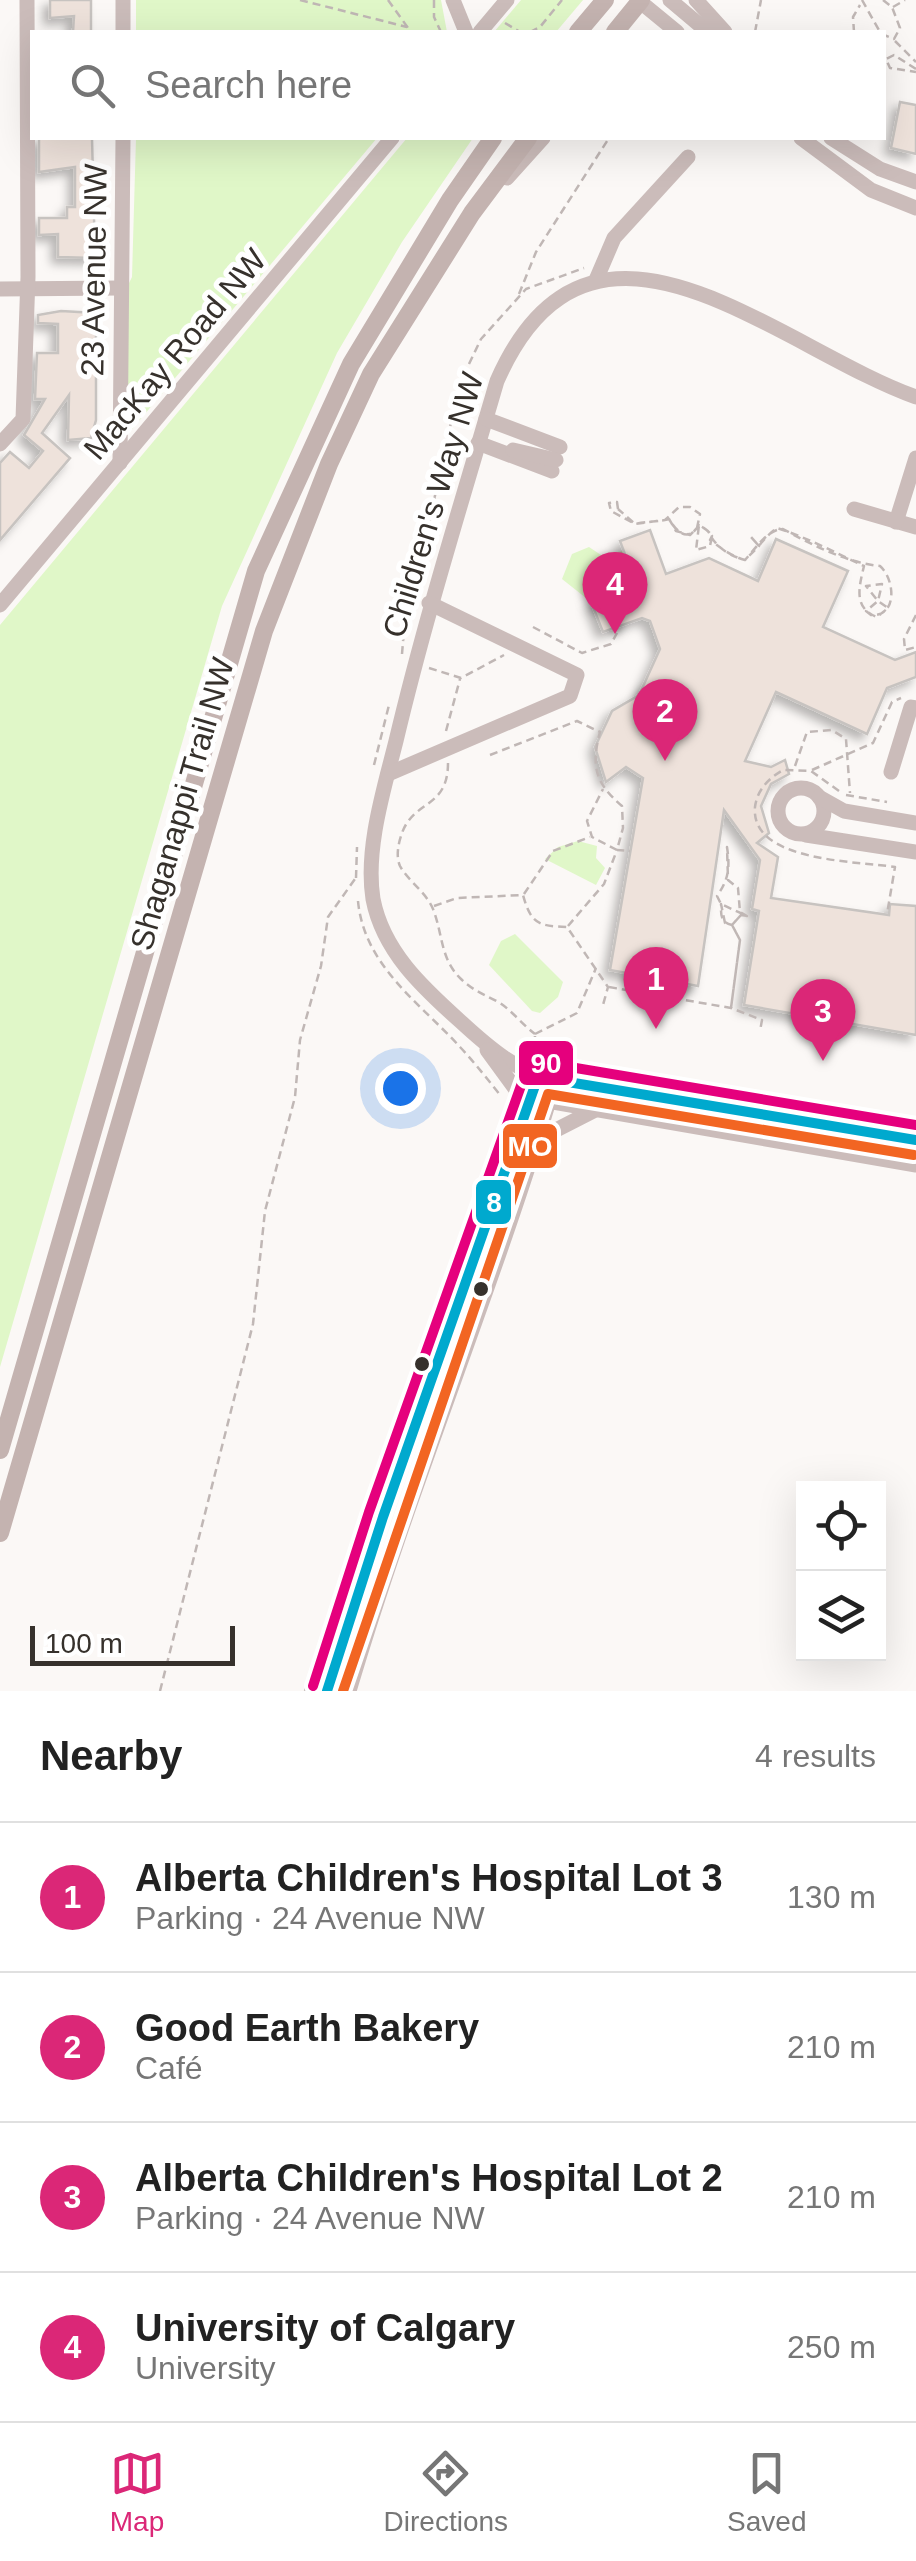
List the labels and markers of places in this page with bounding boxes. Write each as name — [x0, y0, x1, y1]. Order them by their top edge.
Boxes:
pin: 4 — [582, 552, 648, 634]
pin: 2 — [632, 678, 698, 761]
pin: 1 — [624, 946, 688, 1029]
pin: 3 — [790, 978, 856, 1061]
unlabelled marker — [471, 1279, 491, 1299]
unlabelled marker — [412, 1354, 432, 1374]

